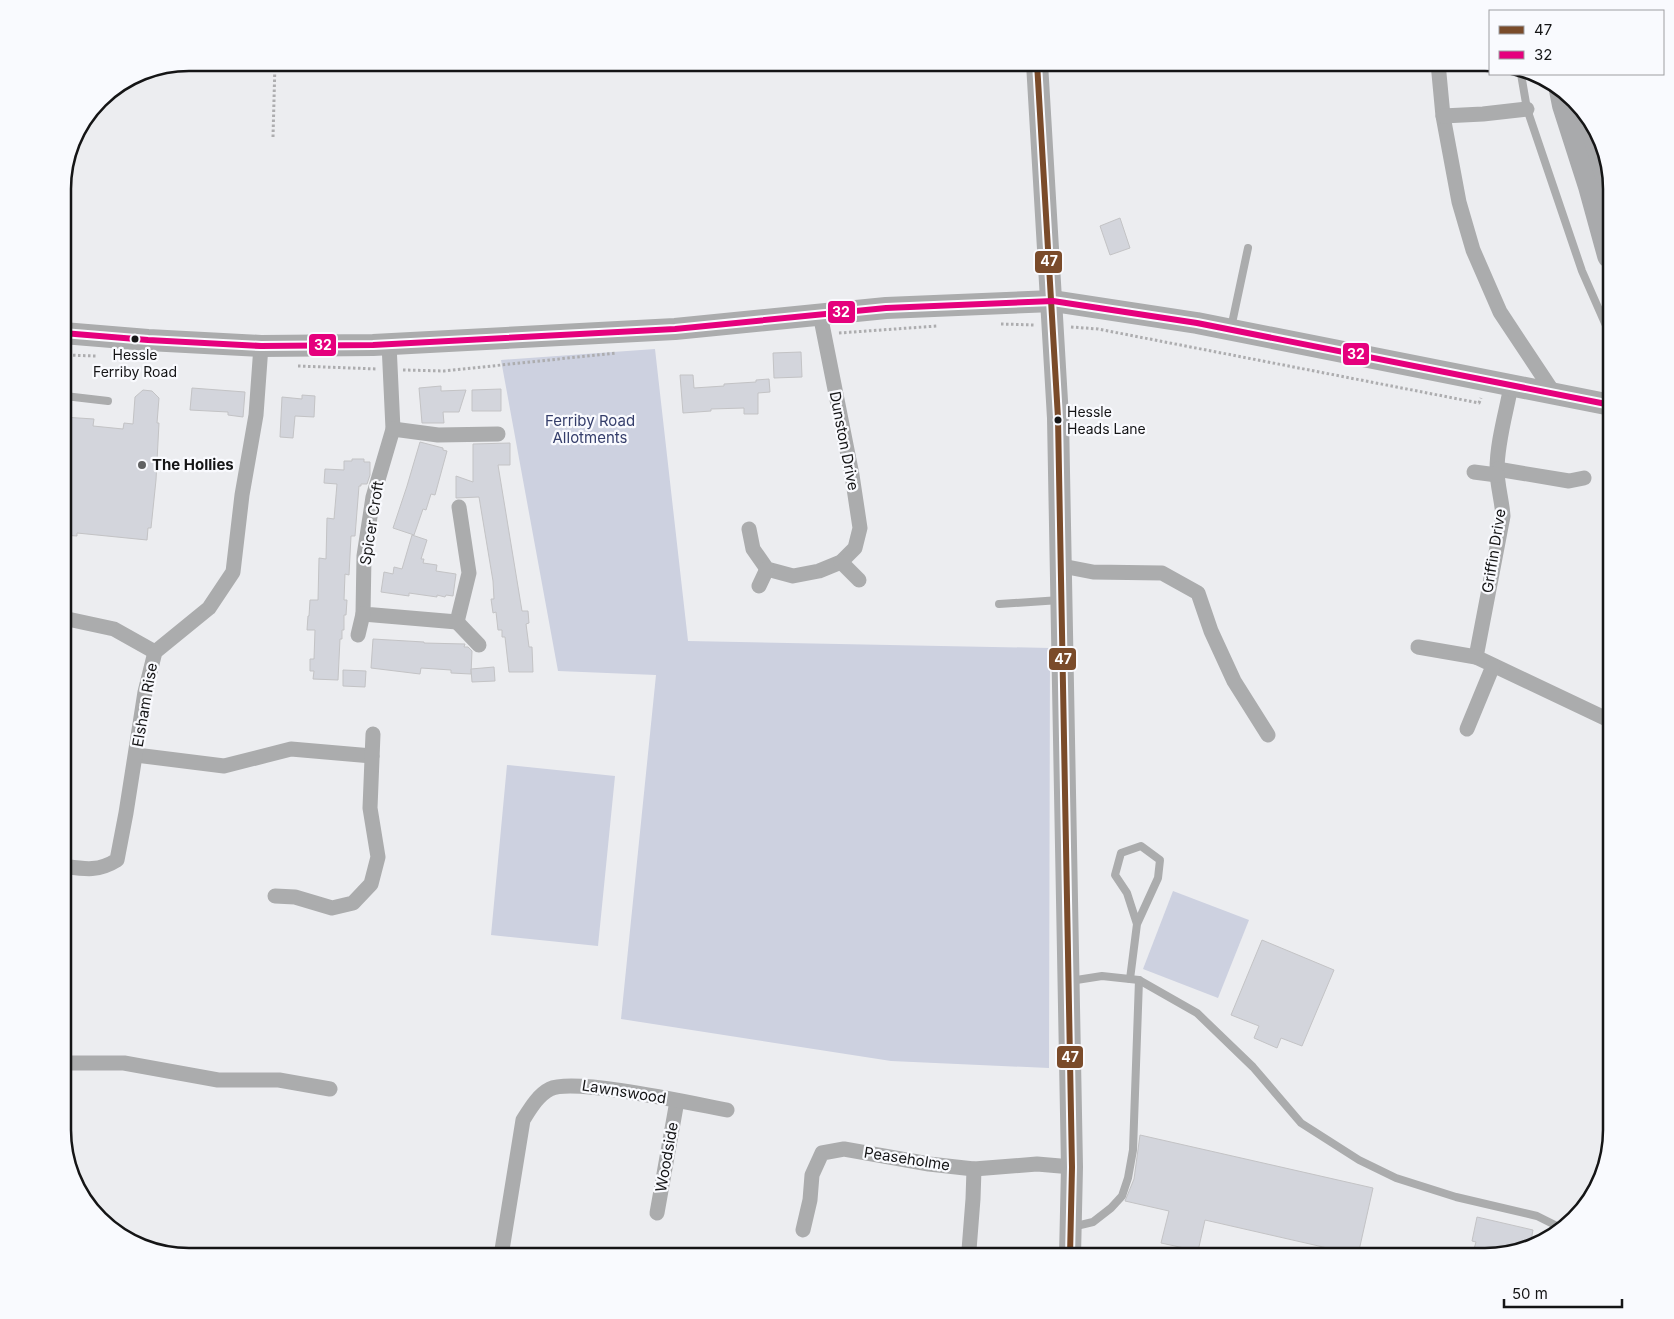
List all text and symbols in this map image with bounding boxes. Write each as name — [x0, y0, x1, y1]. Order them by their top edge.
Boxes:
legend — [1489, 10, 1664, 75]
text: 47 — [1534, 20, 1552, 39]
text: 32 — [1534, 45, 1552, 64]
line badge: 47 — [1034, 250, 1063, 274]
text: 47 — [1040, 252, 1058, 269]
line badge: 32 — [827, 300, 856, 324]
text: 32 — [832, 303, 850, 320]
line badge: 32 — [308, 333, 337, 357]
marker: Hessle Ferriby Road — [130, 334, 140, 344]
text: 32 — [314, 336, 332, 353]
line badge: 32 — [1342, 342, 1370, 366]
text: 32 — [1347, 345, 1365, 362]
place label: Hessle Ferriby Road — [93, 346, 177, 380]
street label: Dunston Drive — [826, 390, 863, 492]
place label: Hessle Heads Lane — [1067, 403, 1146, 437]
park label: Ferriby Road Allotments — [545, 411, 635, 447]
marker: Hessle Heads Lane — [1053, 415, 1063, 425]
place label: The Hollies — [152, 455, 234, 474]
marker: The Hollies — [136, 459, 148, 471]
street label: Spicer Croft — [355, 479, 388, 566]
street label: Griffin Drive — [1477, 507, 1510, 594]
line badge: 47 — [1048, 647, 1077, 671]
text: 47 — [1054, 650, 1072, 667]
street label: Elsham Rise — [128, 661, 161, 749]
line badge: 47 — [1056, 1045, 1084, 1069]
text: 47 — [1061, 1048, 1079, 1065]
street label: Lawnswood — [581, 1075, 668, 1108]
street label: Woodside — [651, 1120, 682, 1193]
street label: Peaseholme — [863, 1142, 951, 1175]
scale bar — [1504, 1276, 1622, 1308]
text: 50 m — [1512, 1284, 1548, 1303]

